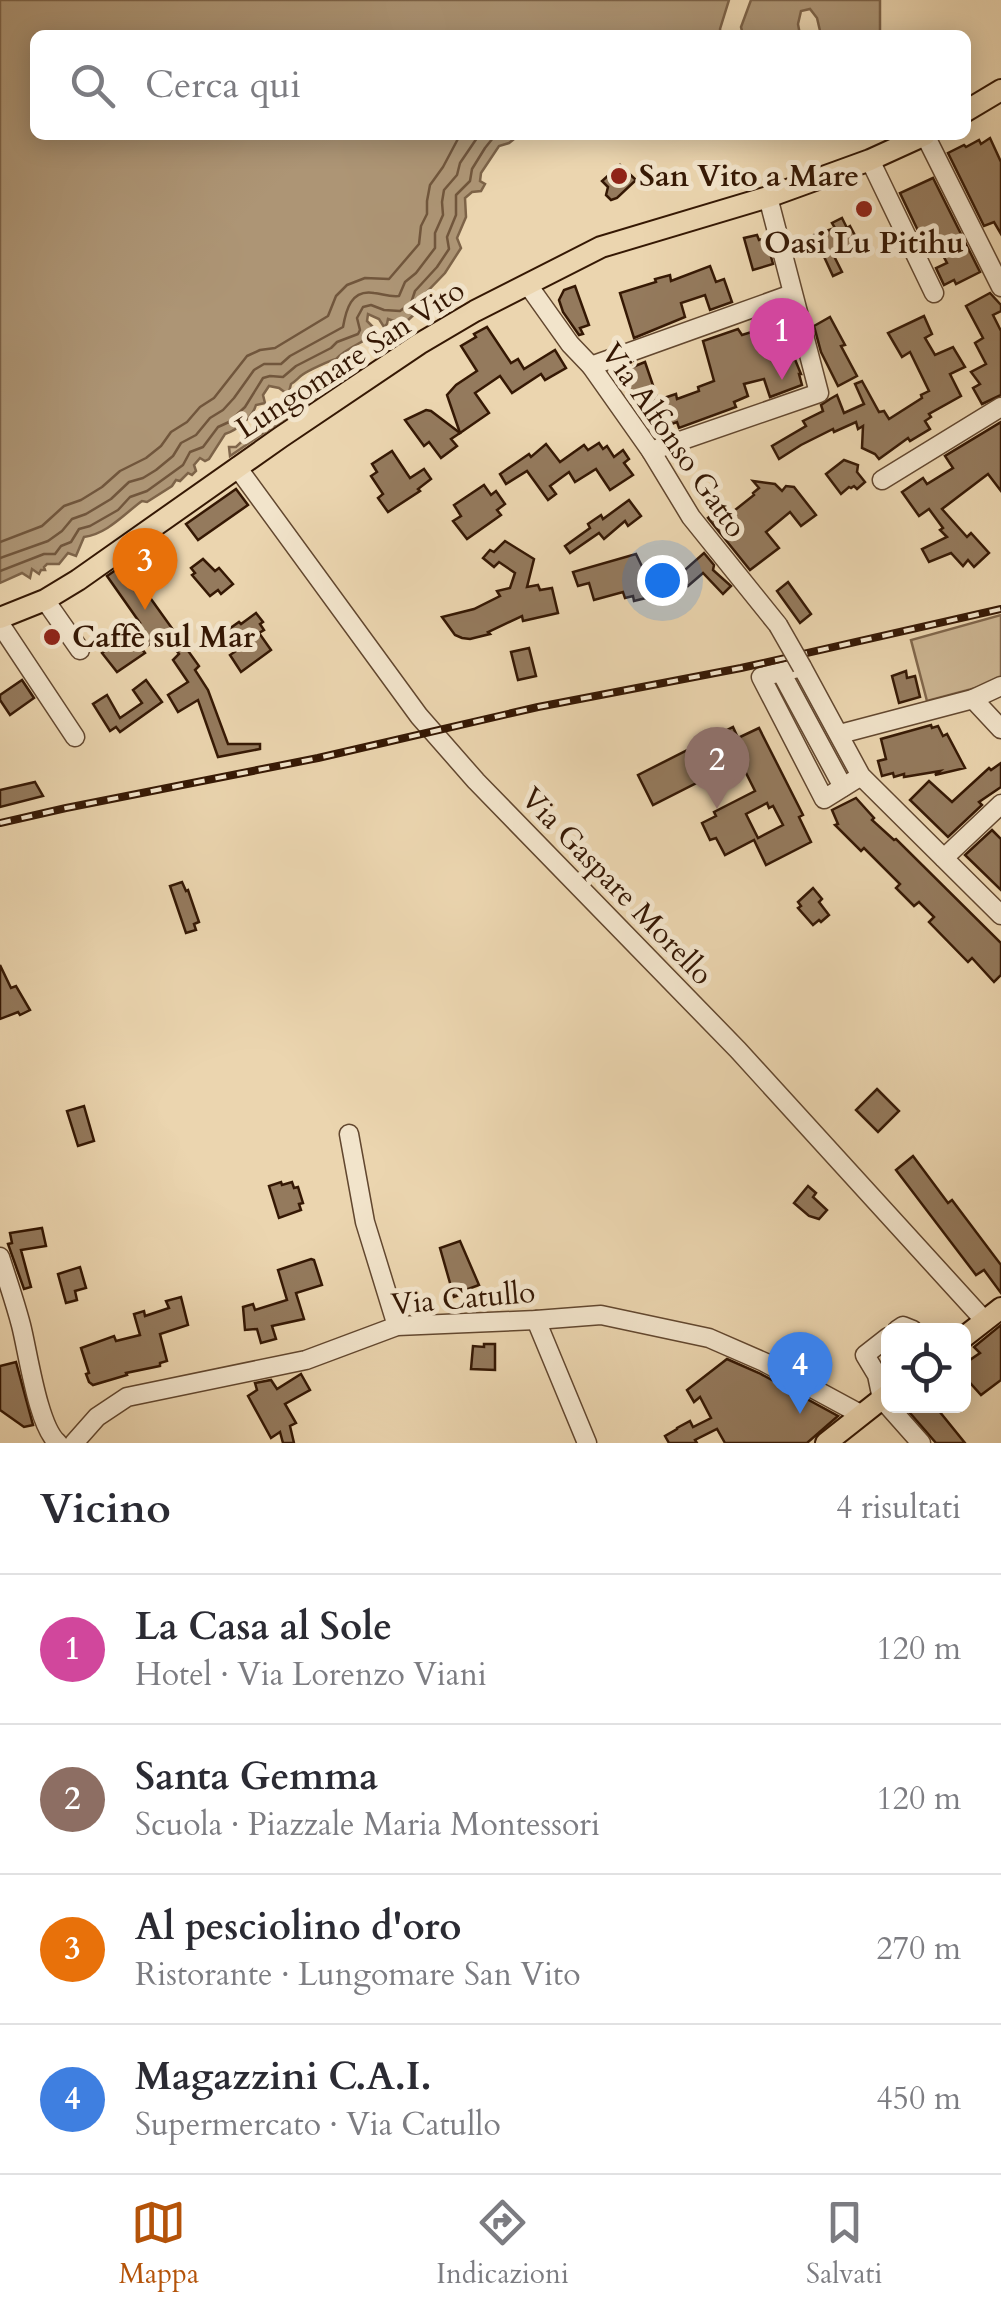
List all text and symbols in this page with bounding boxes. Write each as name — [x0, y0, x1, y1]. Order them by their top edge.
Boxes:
search box — [30, 30, 971, 140]
icon: search — [65, 58, 120, 113]
text: Cerca qui — [145, 59, 301, 111]
place label: San Vito a Mare — [639, 156, 859, 197]
marker: San Vito a Mare — [608, 165, 630, 187]
marker: Oasi Lu Pitihu — [853, 198, 875, 220]
place label: Oasi Lu Pitihu — [764, 223, 964, 264]
street label: Lungomare San Vito — [228, 270, 473, 449]
pin: 1 — [750, 298, 814, 380]
street label: Via Alfonso Gatto — [591, 335, 756, 546]
pin: 3 — [112, 528, 178, 610]
your location — [637, 555, 688, 606]
place label: Caffè sul Mar — [72, 617, 256, 658]
marker: Caffè sul Mar — [41, 626, 63, 648]
pin: 2 — [684, 726, 750, 809]
street label: Via Gaspare Morello — [511, 778, 722, 994]
street label: Via Catullo — [389, 1272, 537, 1325]
map controls — [881, 1323, 971, 1413]
button: locate — [881, 1323, 971, 1413]
pin: 4 — [768, 1332, 832, 1414]
text: Vicino — [40, 1480, 171, 1537]
text: 4 risultati — [836, 1486, 961, 1530]
text: La Casa al Sole — [135, 1601, 392, 1653]
text: 1 — [64, 1627, 81, 1671]
text: 120 m — [876, 1627, 961, 1671]
text: Hotel · Via Lorenzo Viani — [135, 1653, 487, 1697]
text: Santa Gemma — [135, 1751, 378, 1803]
text: 2 — [64, 1777, 81, 1821]
text: 120 m — [876, 1777, 961, 1821]
text: Scuola · Piazzale Maria Montessori — [135, 1803, 600, 1847]
text: Al pesciolino d'oro — [135, 1901, 461, 1953]
text: 3 — [64, 1927, 81, 1971]
text: 270 m — [876, 1927, 961, 1971]
text: Ristorante · Lungomare San Vito — [135, 1953, 581, 1997]
text: Magazzini C.A.I. — [135, 2051, 431, 2103]
text: 4 — [64, 2077, 81, 2121]
text: 450 m — [876, 2077, 961, 2121]
text: Supermercato · Via Catullo — [135, 2103, 501, 2147]
tab: Mappa — [119, 2195, 199, 2293]
tab: Indicazioni — [436, 2195, 569, 2293]
tab: Salvati — [806, 2195, 882, 2293]

